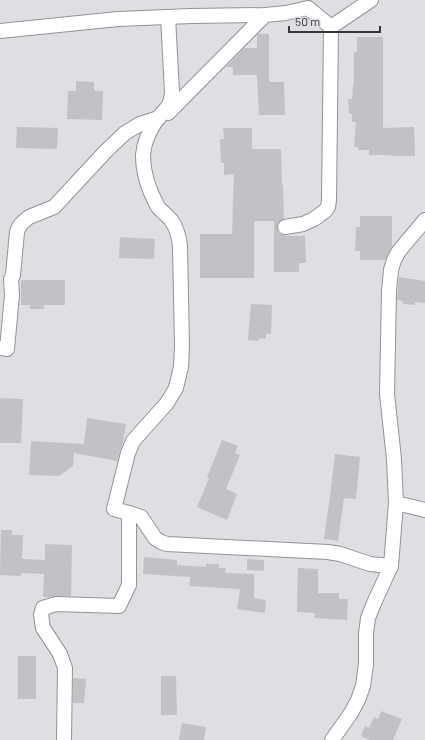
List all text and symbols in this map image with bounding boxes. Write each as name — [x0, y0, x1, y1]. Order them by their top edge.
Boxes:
scale bar — [289, 8, 380, 34]
text: 50 m — [295, 14, 320, 28]

